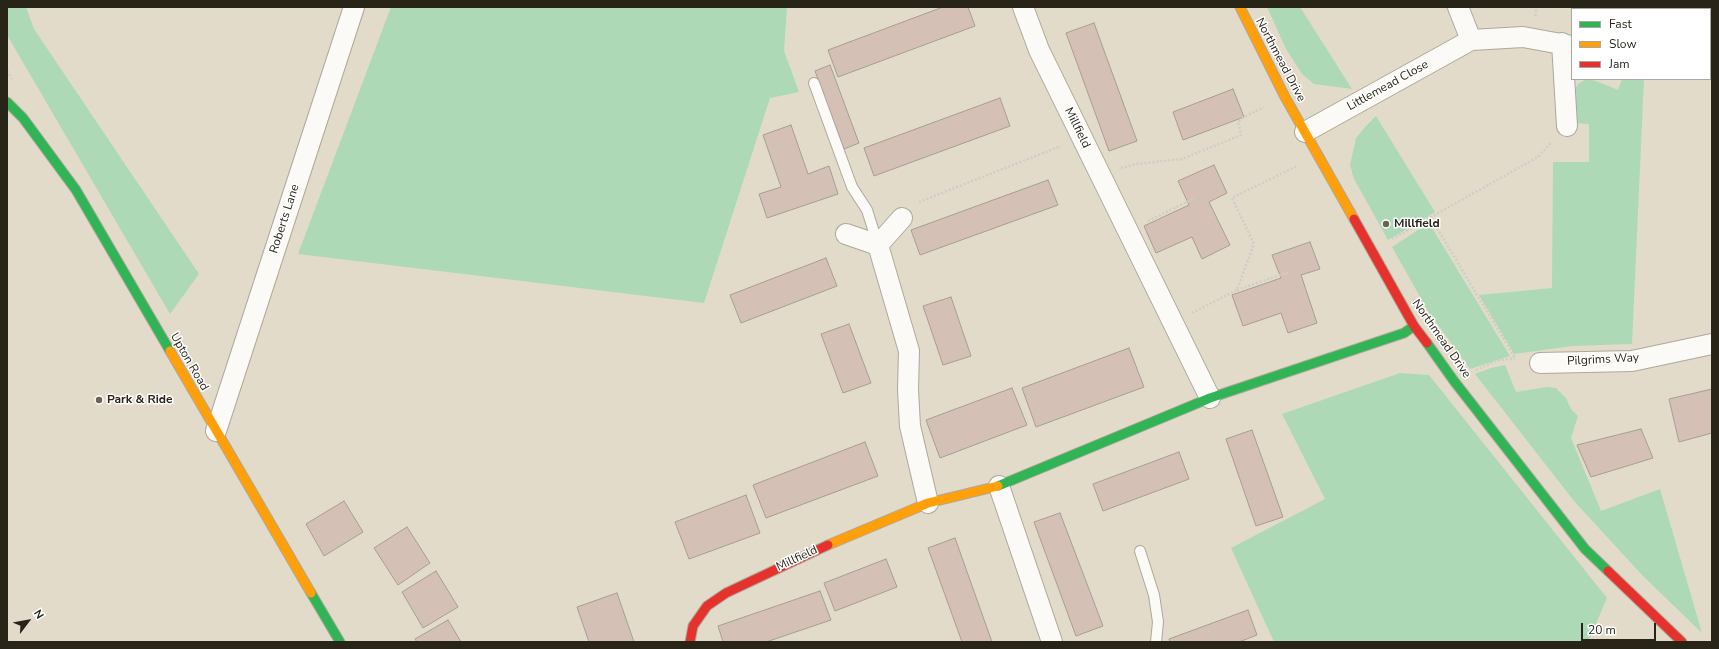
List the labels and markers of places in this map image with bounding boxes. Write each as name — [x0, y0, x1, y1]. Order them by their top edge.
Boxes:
place label: Millfield — [1394, 217, 1440, 231]
marker: Millfield — [1381, 219, 1391, 229]
place label: Park & Ride — [107, 393, 172, 407]
marker: Park & Ride — [94, 395, 104, 405]

